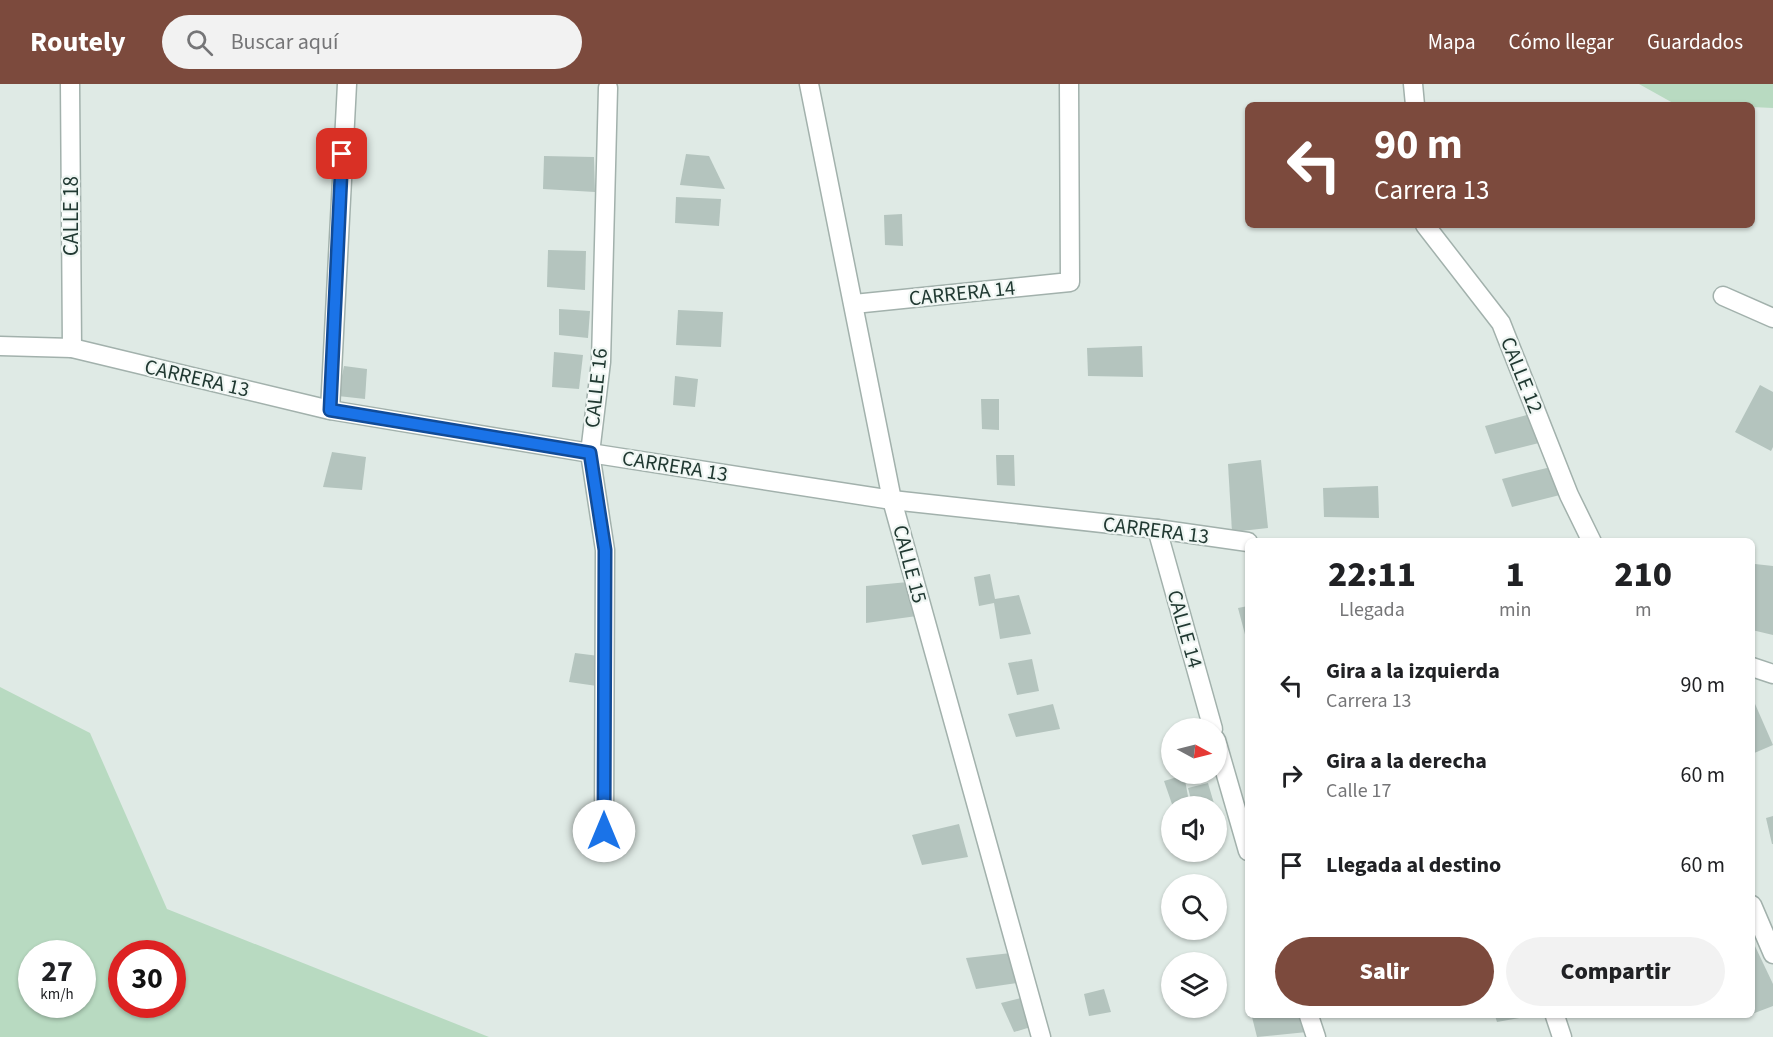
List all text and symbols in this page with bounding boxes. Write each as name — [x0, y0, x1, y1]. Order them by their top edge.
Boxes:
search box — [162, 15, 582, 69]
text: Routely — [30, 22, 126, 62]
icon: search — [183, 26, 216, 59]
text: Buscar aquí — [231, 26, 338, 58]
text: Mapa — [1428, 27, 1476, 57]
text: Cómo llegar — [1509, 27, 1614, 57]
text: Guardados — [1647, 27, 1743, 57]
text: 90 m — [1374, 115, 1463, 175]
icon: left — [1275, 126, 1353, 204]
pin — [316, 128, 367, 179]
icon: arrive — [325, 137, 358, 170]
text: Carrera 13 — [1374, 171, 1489, 210]
street label: CALLE 18 — [56, 176, 86, 256]
street label: CARRERA 14 — [907, 273, 1017, 313]
street label: CALLE 12 — [1493, 332, 1551, 418]
street label: CALLE 16 — [577, 347, 615, 429]
street label: CARRERA 13 — [142, 351, 252, 405]
street label: CARRERA 13 — [620, 443, 730, 489]
street label: CARRERA 13 — [1101, 509, 1211, 551]
street label: CALLE 15 — [885, 522, 935, 606]
text: 22:11 — [1328, 549, 1416, 600]
text: 1 — [1506, 549, 1525, 600]
text: 210 — [1614, 549, 1672, 600]
street label: CALLE 14 — [1160, 586, 1210, 672]
text: Llegada — [1339, 596, 1405, 624]
text: min — [1499, 596, 1531, 624]
text: m — [1635, 596, 1651, 624]
text: Gira a la izquierda — [1326, 655, 1500, 687]
icon: left — [1275, 669, 1308, 702]
text: 90 m — [1680, 669, 1725, 701]
text: Carrera 13 — [1326, 687, 1412, 715]
north arrow — [1161, 718, 1227, 784]
map controls — [1161, 718, 1227, 1018]
text: Gira a la derecha — [1326, 745, 1487, 777]
icon: right — [1275, 759, 1308, 792]
text: 60 m — [1680, 759, 1725, 791]
text: Calle 17 — [1326, 777, 1392, 805]
button: sound — [1161, 796, 1227, 862]
position arrow — [572, 799, 636, 863]
icon: arrive — [1275, 849, 1308, 882]
text: Llegada al destino — [1326, 849, 1501, 881]
text: 60 m — [1680, 849, 1725, 881]
button: search — [1161, 874, 1227, 940]
button: Salir — [1275, 937, 1494, 1006]
button: Compartir — [1506, 937, 1725, 1006]
speed limit sign: 30 — [108, 940, 186, 1018]
text: 27 — [41, 950, 73, 993]
button: layers — [1161, 952, 1227, 1018]
text: km/h — [40, 984, 74, 1005]

